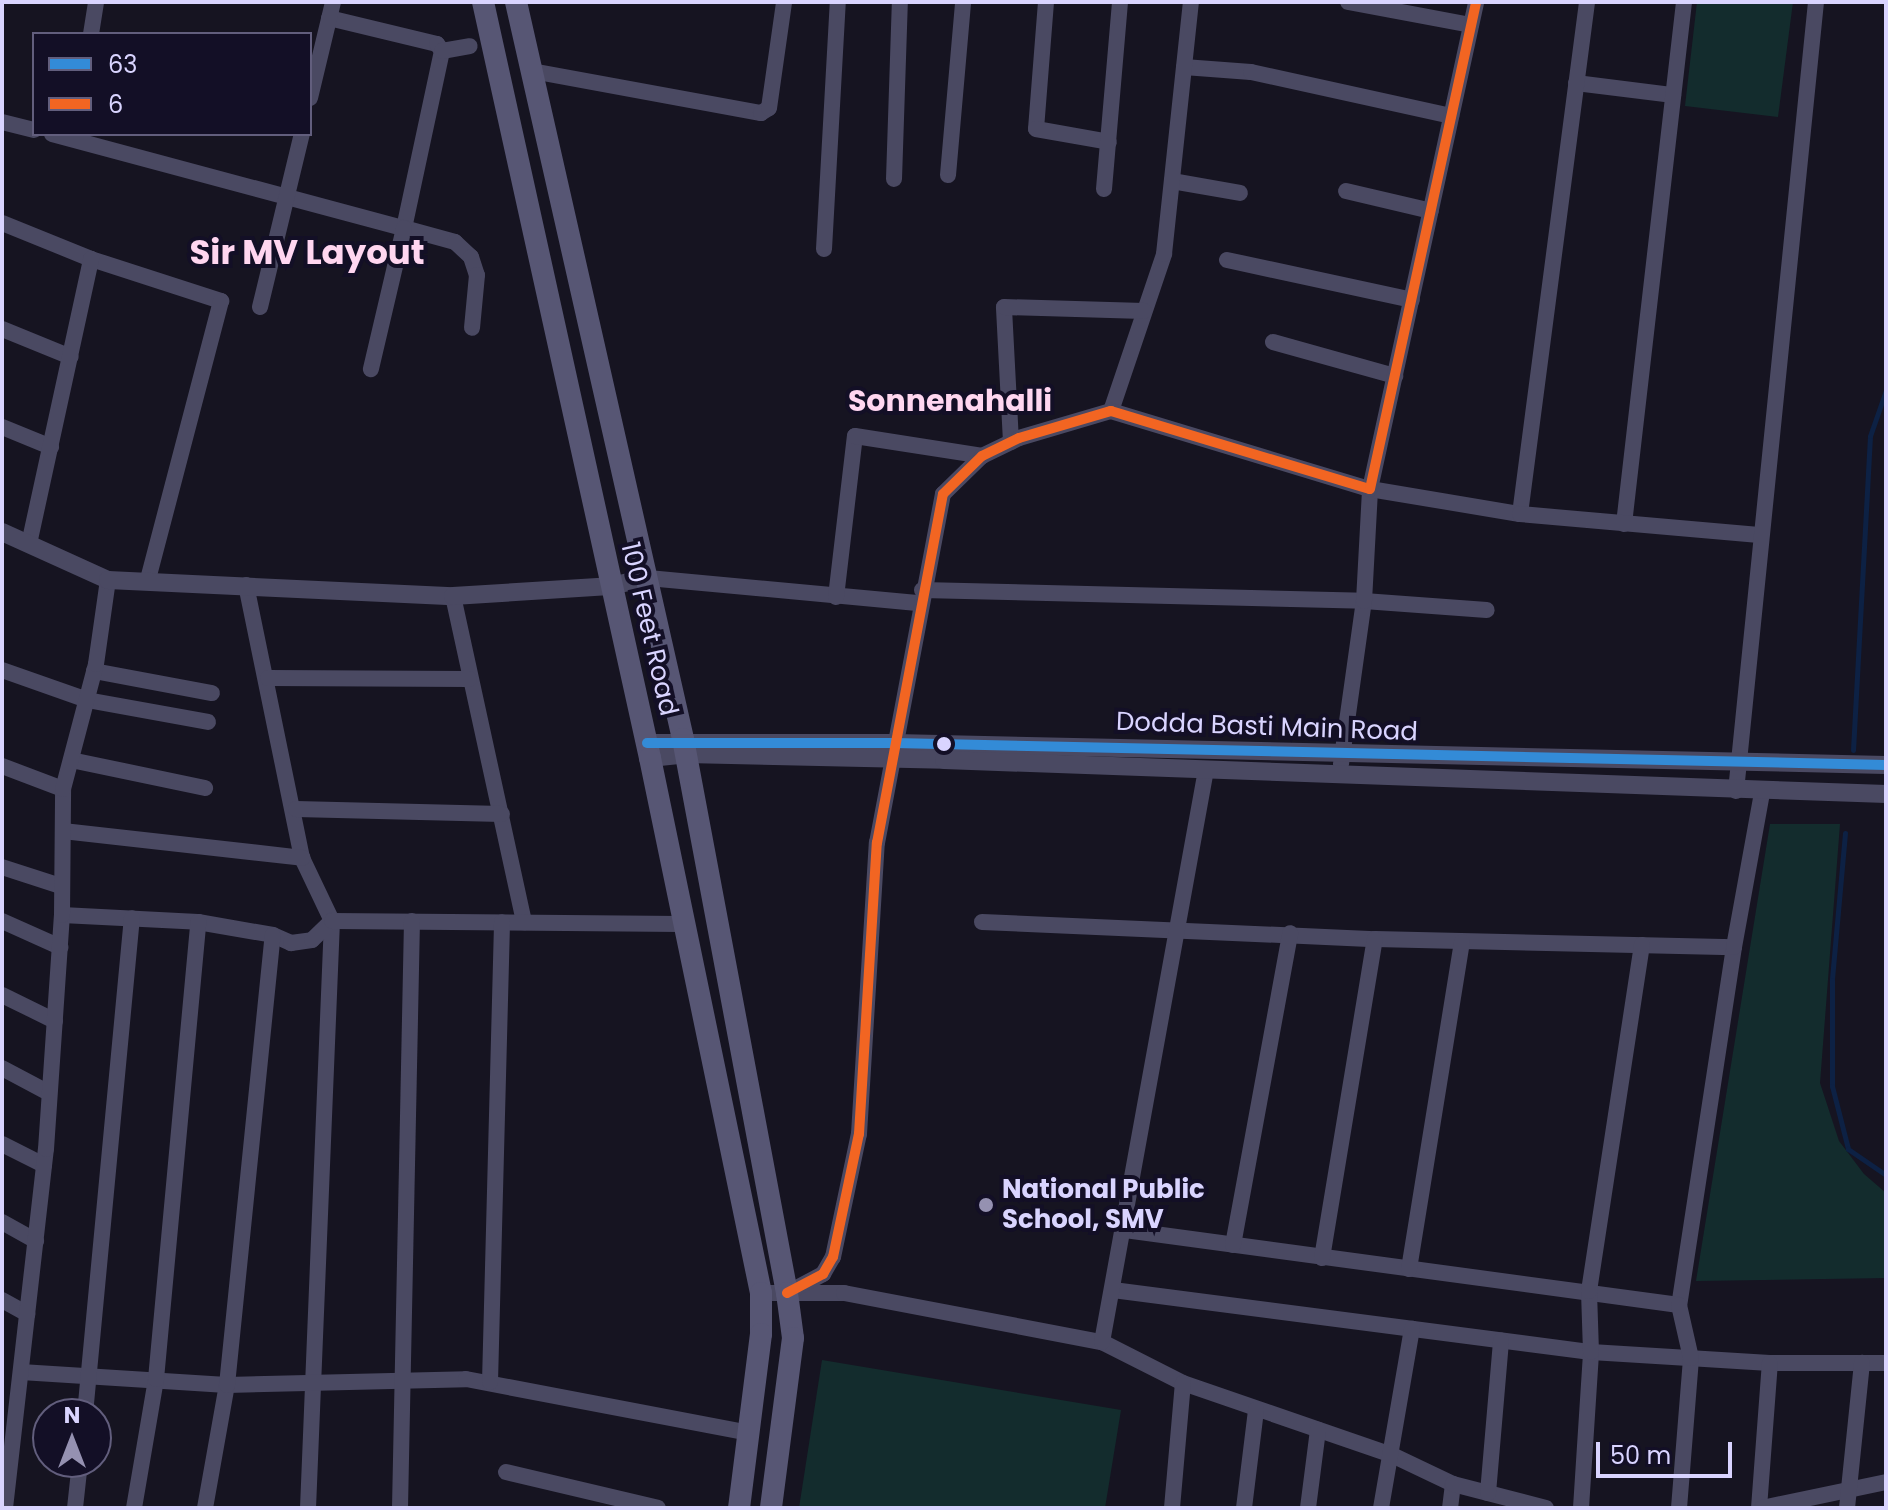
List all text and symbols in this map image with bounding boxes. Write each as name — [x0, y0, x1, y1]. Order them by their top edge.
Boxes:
legend — [32, 32, 312, 136]
text: 63 — [108, 48, 137, 81]
text: 6 — [108, 88, 123, 121]
district label: Sir MV Layout — [189, 233, 425, 273]
district label: Sonnenahalli — [848, 383, 1052, 419]
street label: 100 Feet Road — [614, 539, 684, 719]
street label: Dodda Basti Main Road — [1115, 706, 1419, 748]
unlabelled marker — [936, 736, 952, 752]
place label: National Public School, SMV — [1002, 1174, 1205, 1236]
marker: National Public School, SMV — [977, 1196, 995, 1214]
north arrow — [32, 1398, 112, 1478]
text: N — [64, 1400, 80, 1431]
scale bar — [1600, 1426, 1736, 1476]
text: 50 m — [1610, 1439, 1671, 1472]

